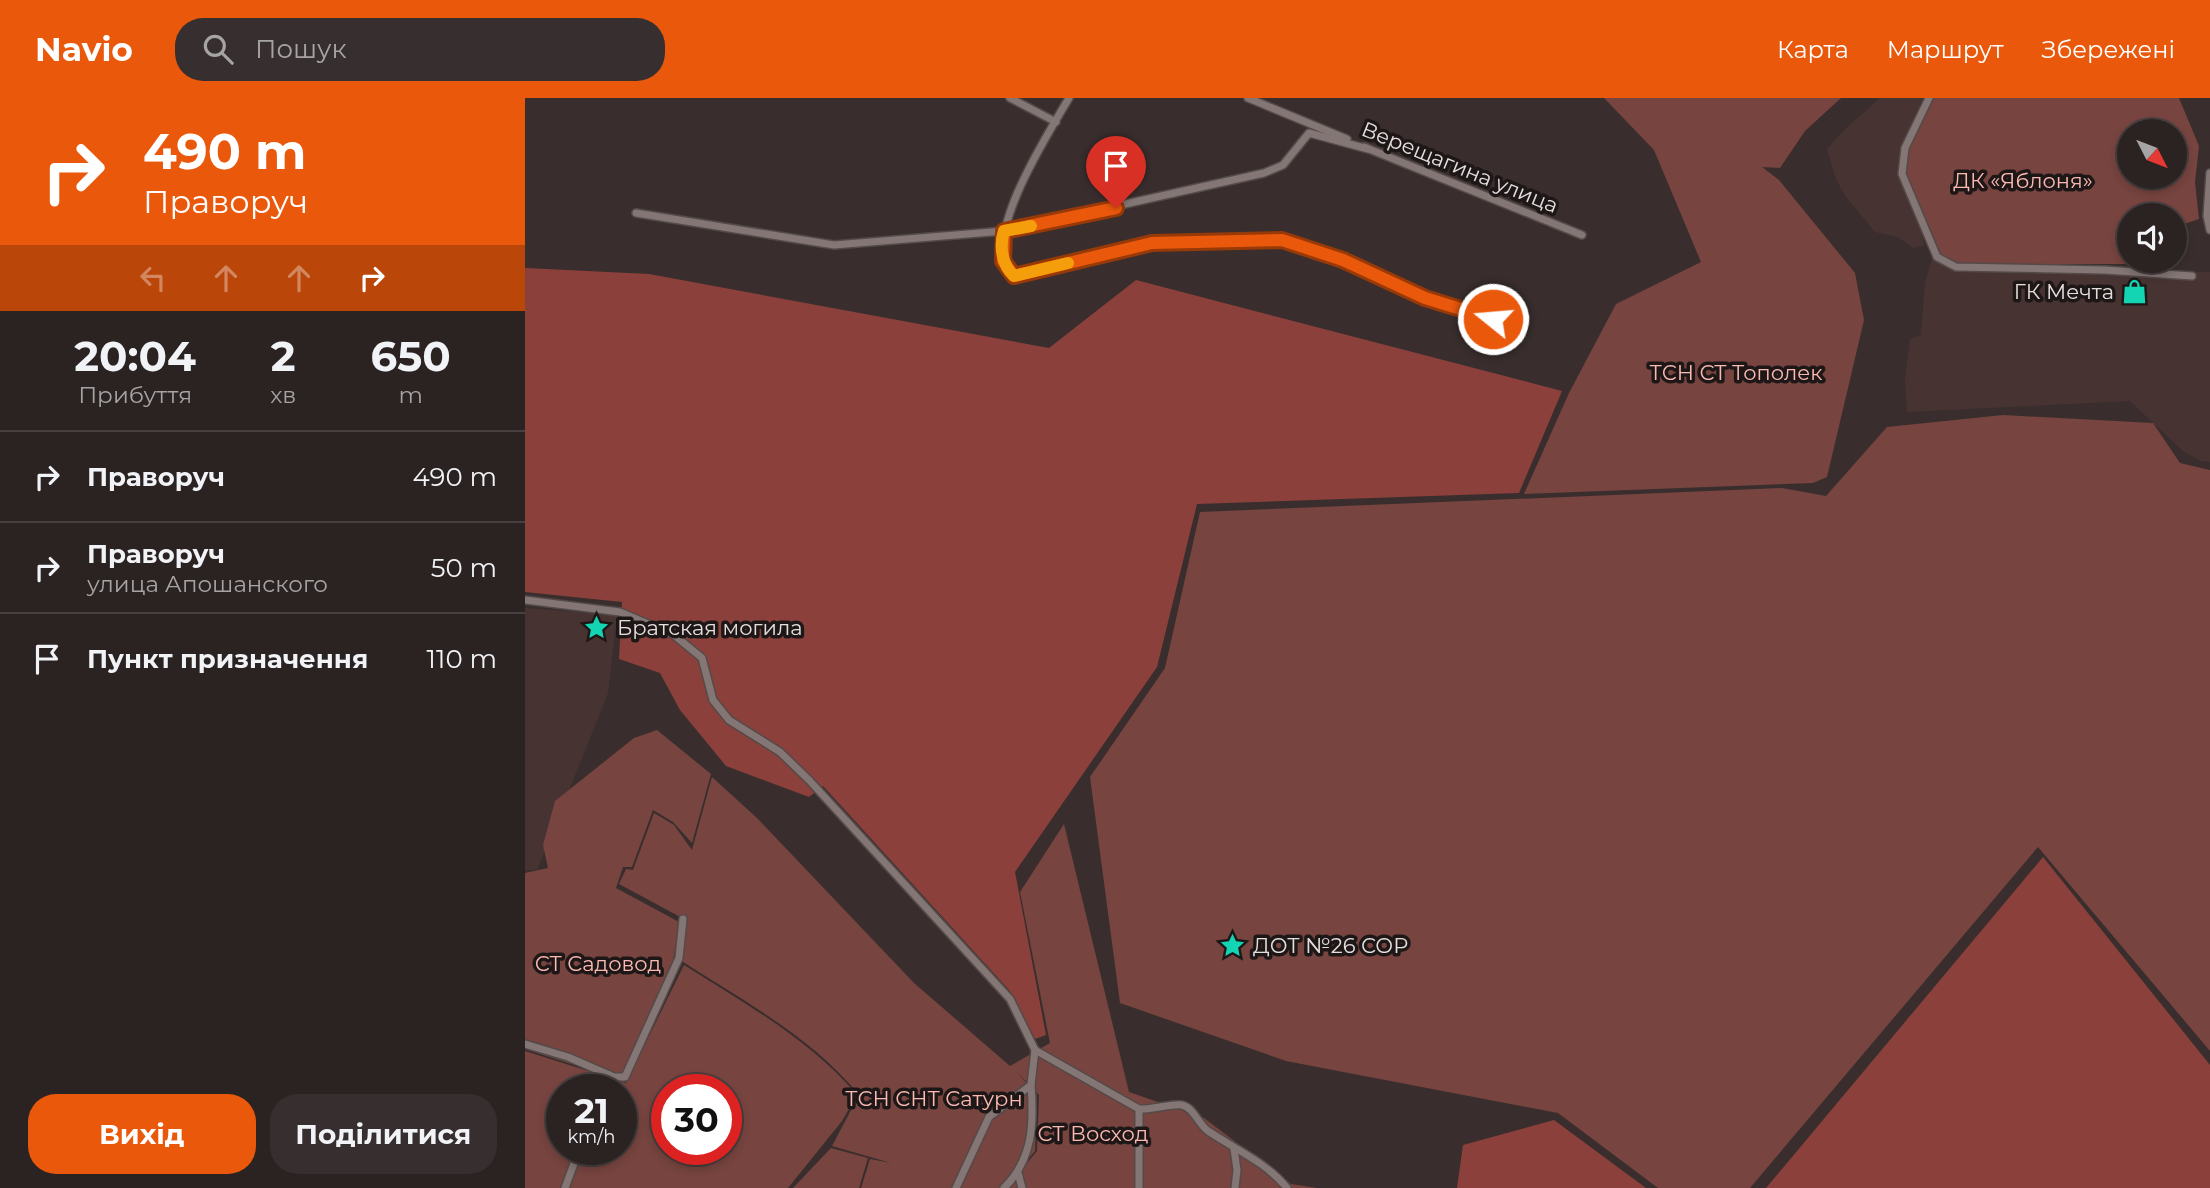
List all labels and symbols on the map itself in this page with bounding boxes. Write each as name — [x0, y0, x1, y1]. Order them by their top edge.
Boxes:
street label: Верещагина улица — [1358, 116, 1562, 218]
north arrow — [2117, 119, 2187, 189]
pin — [1086, 136, 1146, 208]
park label: ДК «Яблоня» — [1953, 168, 2093, 193]
shop icon: ГК Мечта — [2120, 277, 2148, 305]
place label: ГК Мечта — [2014, 279, 2114, 304]
position arrow — [1456, 282, 1530, 356]
park label: ТСН СТ Тополек — [1650, 360, 1822, 385]
place icon: Братская могила — [583, 613, 611, 641]
place label: Братская могила — [617, 615, 802, 640]
place icon: ДОТ №26 СОР — [1219, 931, 1247, 959]
place label: ДОТ №26 СОР — [1253, 933, 1408, 958]
park label: СТ Садовод — [535, 951, 661, 976]
speed limit sign: 30 — [651, 1074, 742, 1165]
park label: ТСН СНТ Сатурн — [845, 1086, 1023, 1111]
park label: СТ Восход — [1038, 1121, 1148, 1146]

